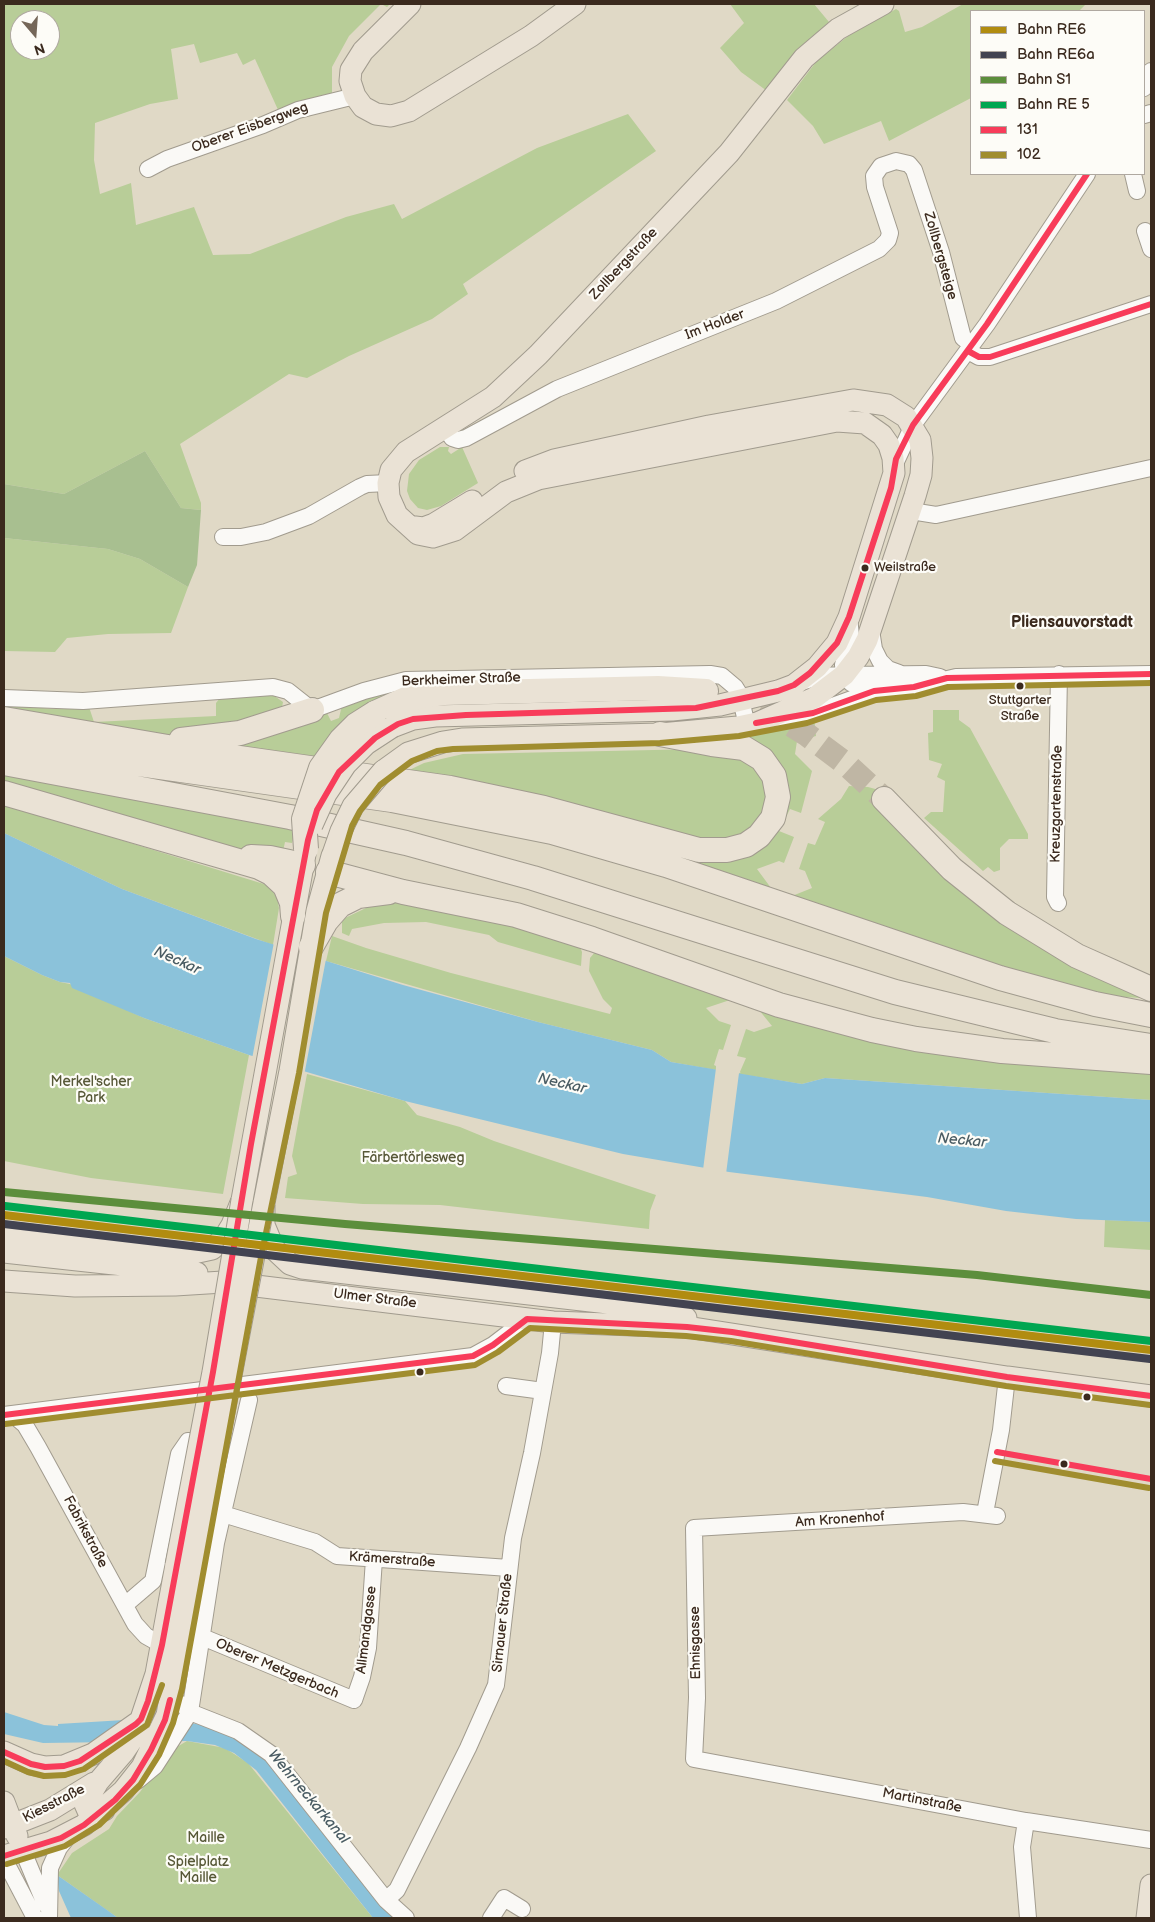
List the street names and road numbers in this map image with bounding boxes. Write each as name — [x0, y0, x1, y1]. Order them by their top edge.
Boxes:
street label: Oberer Eisbergweg — [189, 99, 311, 157]
street label: Zollbergsteige — [919, 210, 961, 302]
street label: Zollbergstraße — [587, 225, 661, 303]
street label: Im Holder — [683, 306, 747, 344]
street label: Berkheimer Straße — [401, 670, 521, 690]
street label: Kreuzgartenstraße — [1048, 745, 1066, 863]
street label: Ulmer Straße — [332, 1286, 418, 1312]
street label: Fabrikstraße — [59, 1493, 111, 1571]
street label: Am Kronenhof — [795, 1508, 885, 1532]
street label: Krämerstraße — [348, 1549, 436, 1571]
street label: Sirnauer Straße — [489, 1573, 517, 1673]
street label: Allmandgasse — [353, 1585, 381, 1675]
street label: Ehnisgasse — [687, 1606, 705, 1680]
street label: Oberer Metzgerbach — [213, 1635, 341, 1703]
street label: Kiesstraße — [20, 1781, 88, 1827]
street label: Martinstraße — [881, 1785, 963, 1817]

